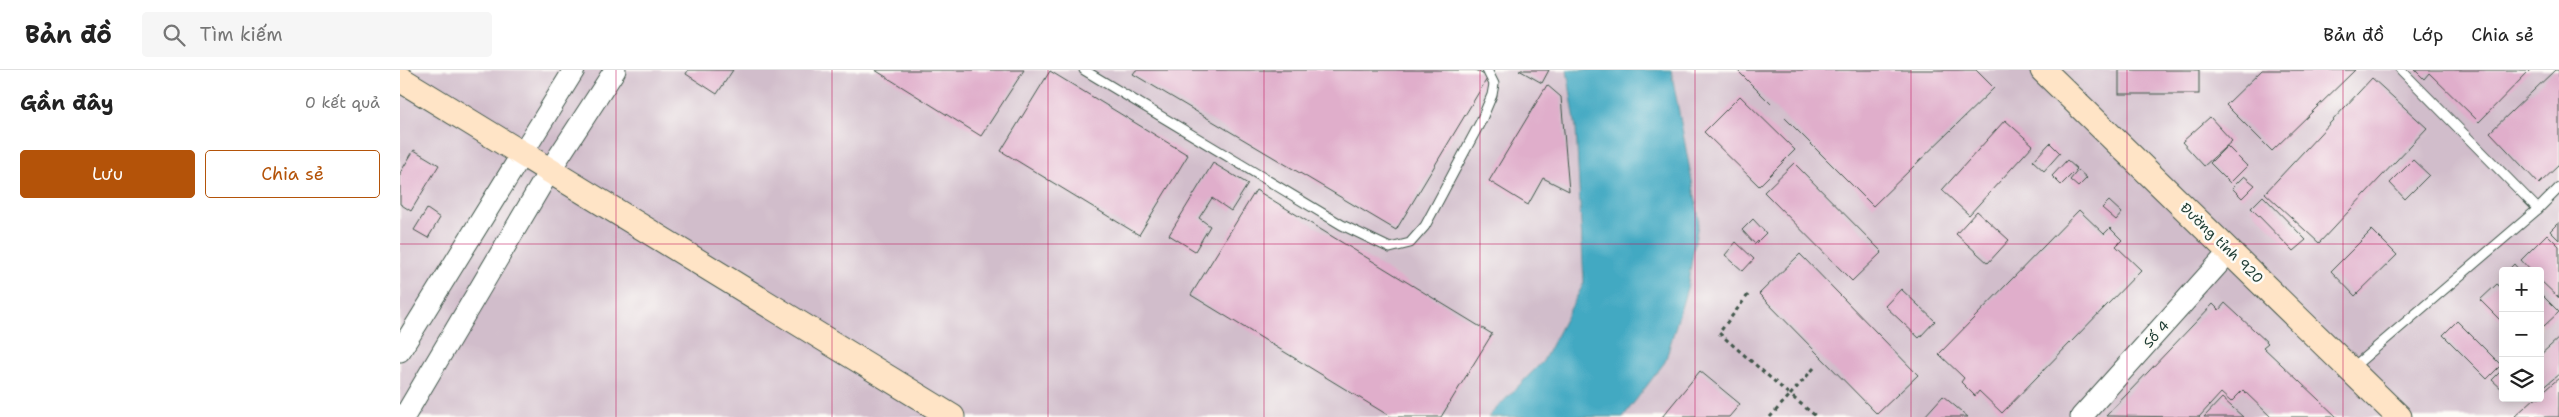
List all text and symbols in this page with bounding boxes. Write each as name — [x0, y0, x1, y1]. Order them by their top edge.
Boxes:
search box — [142, 12, 492, 57]
text: Bản đồ — [25, 19, 112, 51]
icon: search — [160, 21, 188, 49]
text: Tìm kiếm — [200, 22, 283, 47]
text: Bản đồ — [2323, 23, 2384, 47]
text: Lớp — [2412, 23, 2443, 47]
text: Chia sẻ — [2471, 23, 2534, 47]
text: Gần đây — [20, 89, 114, 117]
text: 0 kết quả — [305, 92, 380, 113]
button: Lưu — [20, 150, 195, 198]
button: Chia sẻ — [205, 150, 380, 198]
street label: Đường tỉnh 920 — [2177, 199, 2267, 287]
map controls — [2499, 267, 2544, 402]
button: + — [2499, 267, 2544, 312]
button: − — [2499, 312, 2544, 357]
street label: Số 4 — [2139, 316, 2173, 351]
button: layers — [2499, 357, 2544, 402]

